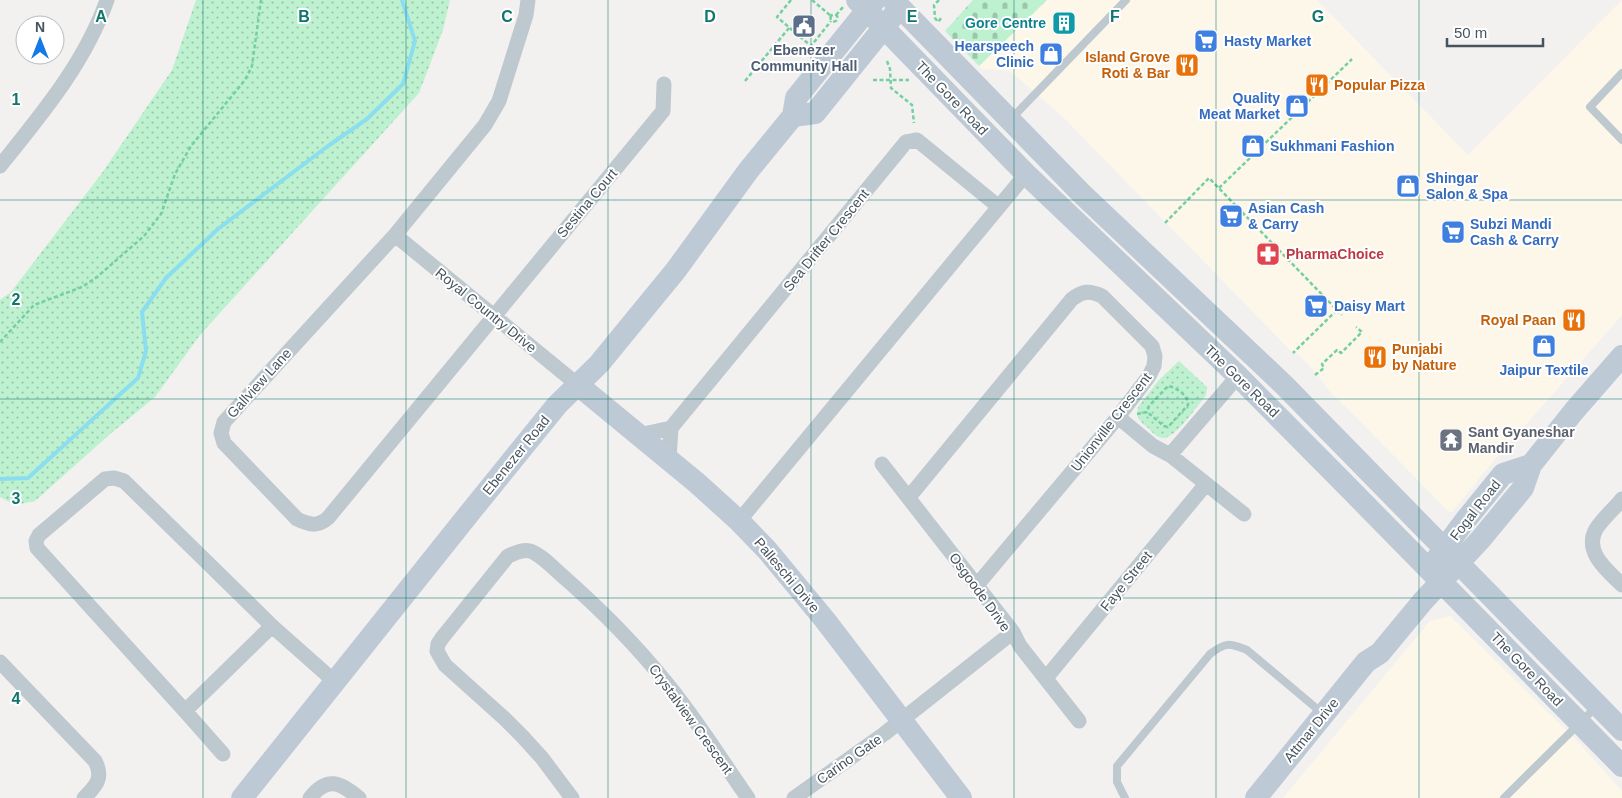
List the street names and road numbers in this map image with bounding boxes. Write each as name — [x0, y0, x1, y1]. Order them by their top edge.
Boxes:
street label: The Gore Road — [913, 58, 991, 138]
street label: Sestina Court — [554, 165, 620, 241]
street label: Sea Drifter Crescent — [780, 186, 872, 294]
street label: Royal Country Drive — [432, 264, 540, 356]
street label: The Gore Road — [1202, 342, 1282, 420]
street label: Gallview Lane — [224, 345, 295, 421]
street label: Unionville Crescent — [1068, 369, 1154, 474]
street label: Ebenezer Road — [479, 412, 553, 498]
street label: Fogal Road — [1446, 477, 1504, 543]
street label: Palleschi Drive — [751, 534, 823, 616]
street label: Faye Street — [1097, 548, 1155, 614]
street label: Osgoode Drive — [946, 550, 1014, 635]
street label: The Gore Road — [1488, 629, 1566, 709]
street label: Crystalview Crescent — [646, 661, 736, 777]
street label: Attmar Drive — [1280, 695, 1342, 765]
street label: Carino Gate — [813, 731, 885, 787]

